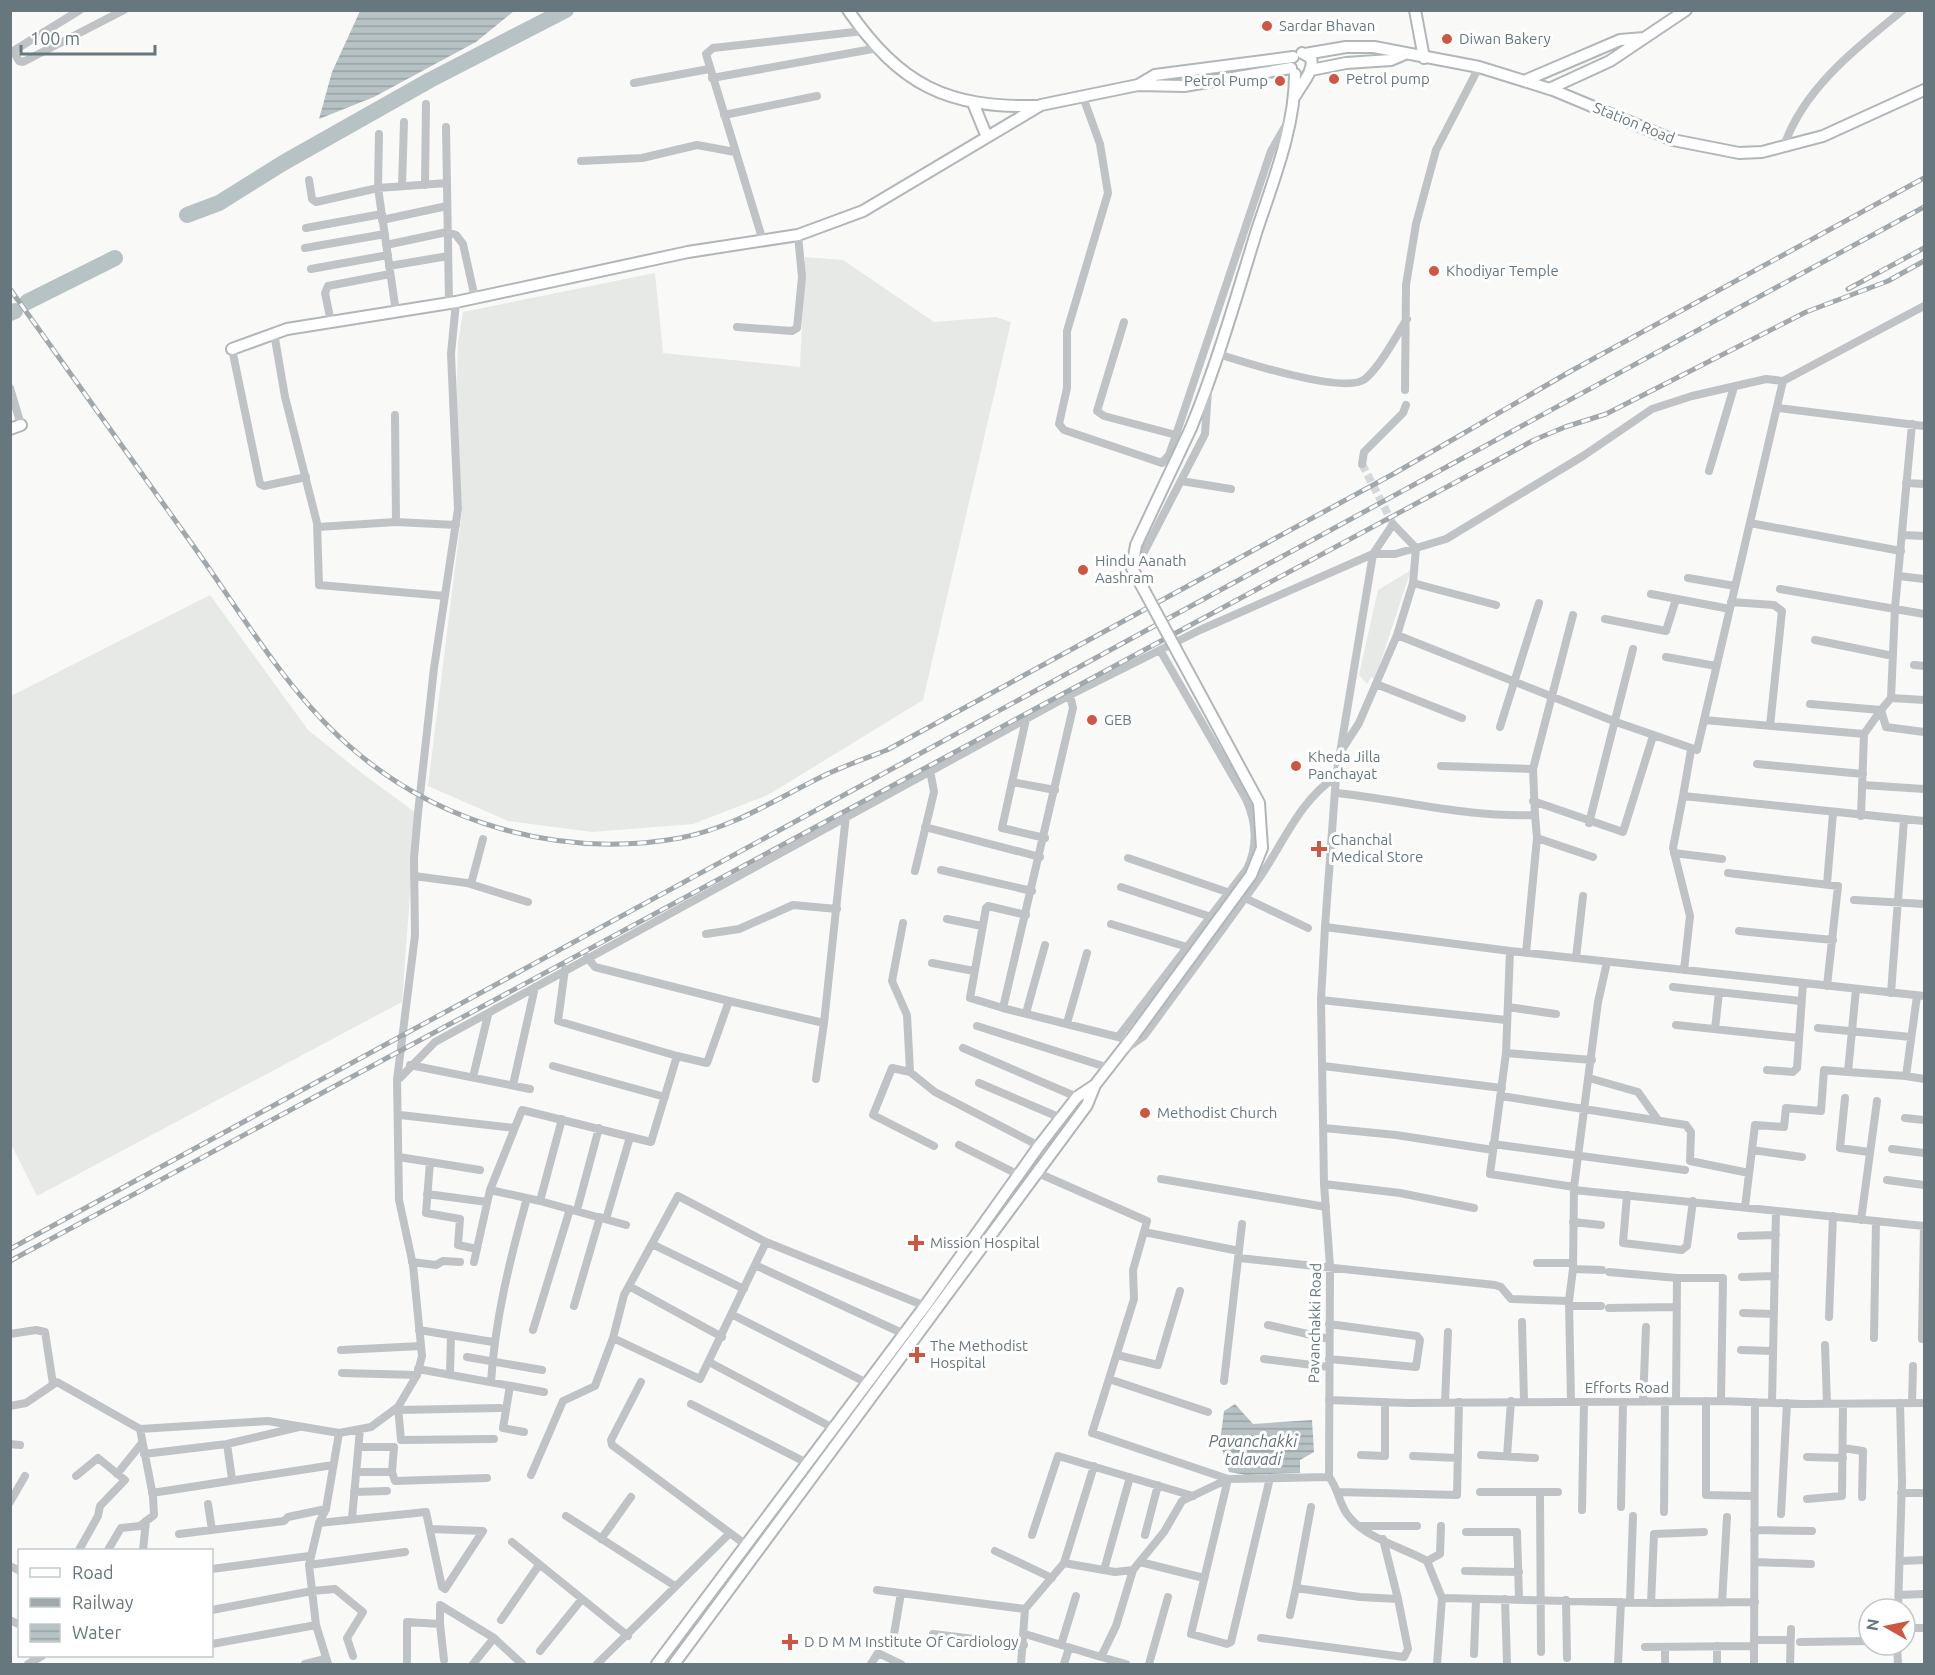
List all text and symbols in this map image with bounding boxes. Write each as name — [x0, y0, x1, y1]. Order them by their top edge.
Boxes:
place label: Sardar Bhavan — [1279, 17, 1375, 34]
scale bar — [21, 18, 154, 56]
marker: Sardar Bhavan — [1260, 19, 1274, 33]
text: 100 m — [30, 28, 80, 48]
place label: Diwan Bakery — [1459, 30, 1551, 47]
marker: Diwan Bakery — [1440, 32, 1454, 46]
place label: Petrol pump — [1346, 70, 1430, 87]
place label: Petrol Pump — [1184, 72, 1268, 89]
marker: Petrol pump — [1327, 72, 1341, 86]
marker: Petrol Pump — [1273, 74, 1287, 88]
street label: Station Road — [1591, 98, 1677, 147]
place label: Khodiyar Temple — [1446, 262, 1559, 279]
marker: Khodiyar Temple — [1427, 264, 1441, 278]
place label: Hindu Aanath Aashram — [1095, 552, 1187, 586]
marker: Hindu Aanath Aashram — [1076, 563, 1090, 577]
place label: GEB — [1104, 711, 1132, 728]
marker: GEB — [1085, 713, 1099, 727]
place label: Kheda Jilla Panchayat — [1308, 748, 1381, 782]
marker: Kheda Jilla Panchayat — [1289, 759, 1303, 773]
place label: Chanchal Medical Store — [1331, 831, 1423, 865]
marker: Chanchal Medical Store — [1312, 842, 1326, 856]
place label: Methodist Church — [1157, 1104, 1277, 1121]
marker: Methodist Church — [1138, 1106, 1152, 1120]
marker: Mission Hospital — [907, 1234, 925, 1252]
place label: Mission Hospital — [930, 1234, 1040, 1251]
street label: Pavanchakki Road — [1305, 1263, 1324, 1383]
place label: The Methodist Hospital — [930, 1337, 1028, 1371]
marker: The Methodist Hospital — [908, 1346, 926, 1364]
street label: Efforts Road — [1585, 1379, 1669, 1396]
water label: Pavanchakki talavadi — [1209, 1432, 1298, 1468]
legend — [18, 1549, 213, 1657]
text: Road — [72, 1562, 114, 1582]
text: Railway — [72, 1592, 134, 1612]
north arrow — [1857, 1597, 1917, 1657]
text: N — [1862, 1617, 1882, 1632]
text: Water — [72, 1622, 122, 1642]
marker: D D M M Institute Of Cardiology — [781, 1633, 799, 1651]
place label: D D M M Institute Of Cardiology — [804, 1633, 1019, 1650]

